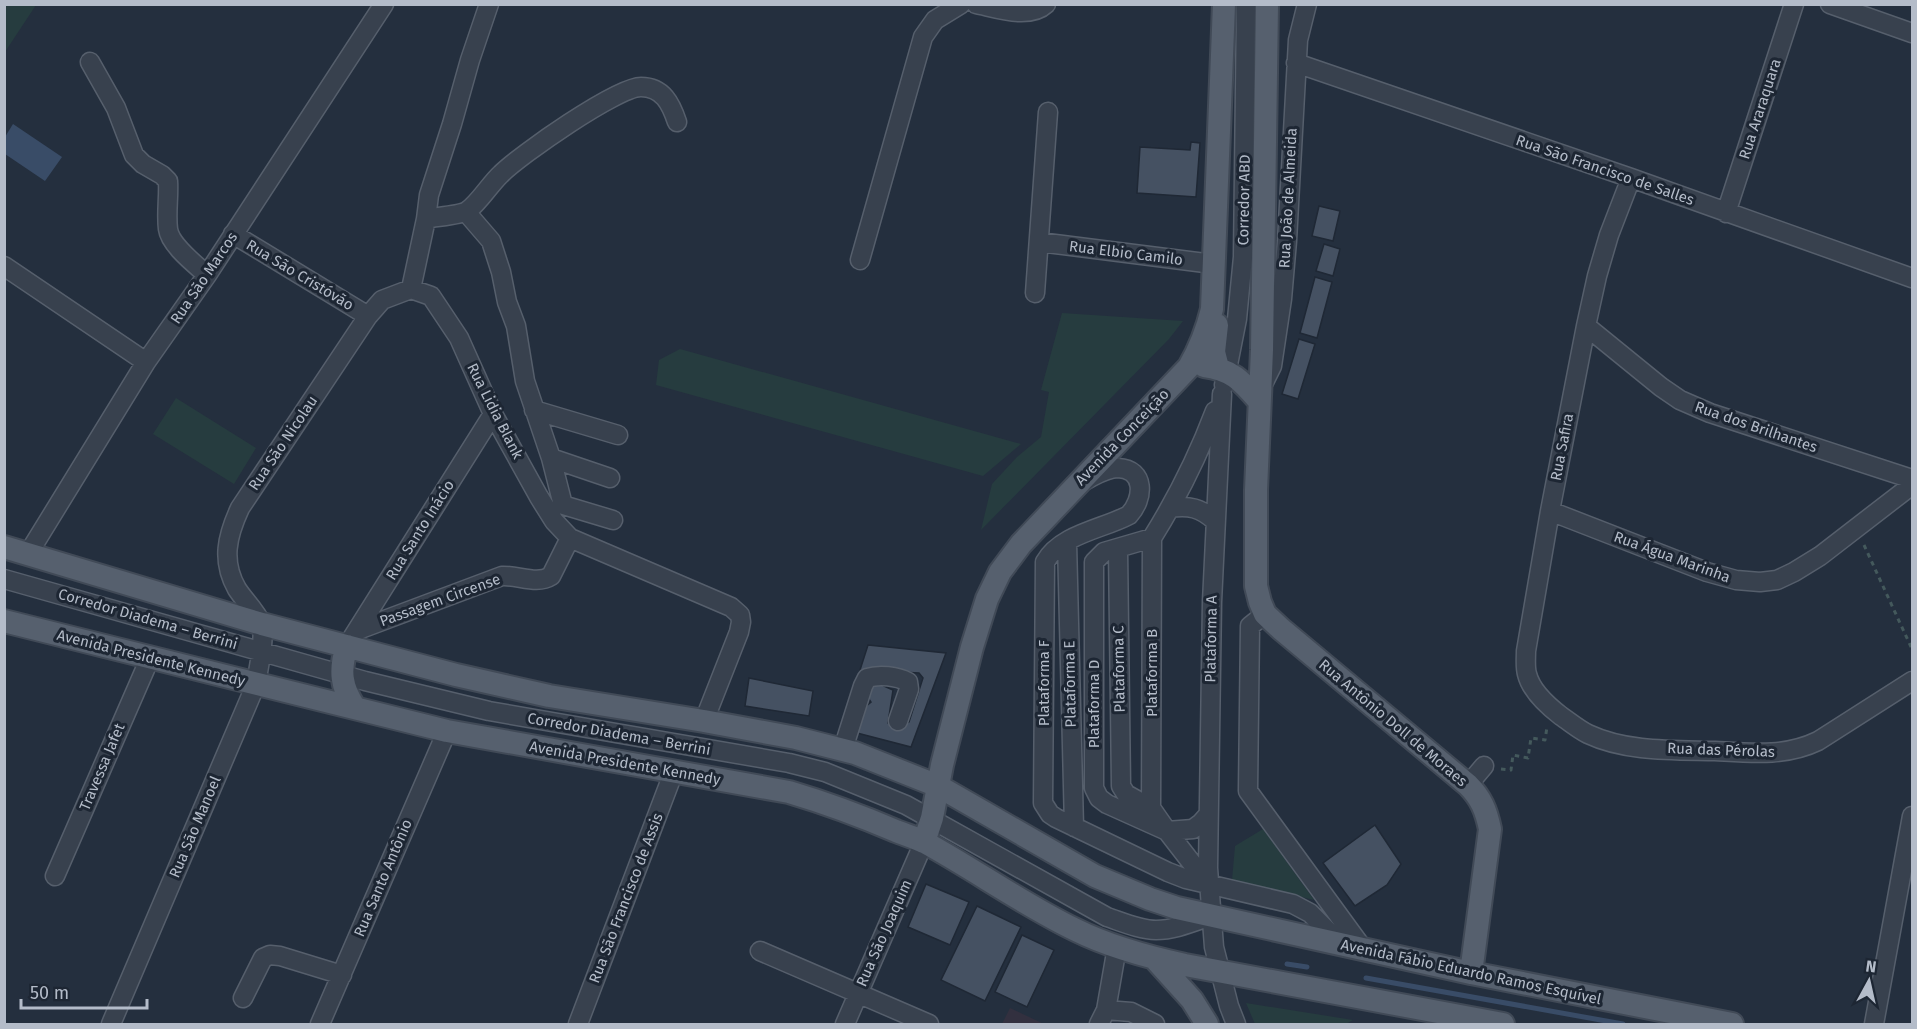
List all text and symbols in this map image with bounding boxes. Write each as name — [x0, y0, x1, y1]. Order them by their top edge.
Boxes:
street label: Rua Araraquara — [1735, 56, 1785, 162]
street label: Rua João de Almeida — [1275, 127, 1301, 269]
street label: Rua São Francisco de Salles — [1514, 131, 1696, 209]
street label: Corredor ABD — [1234, 154, 1254, 246]
street label: Rua São Marcos — [167, 229, 241, 327]
street label: Rua São Cristóvão — [243, 236, 357, 314]
street label: Rua Elbio Camilo — [1068, 237, 1184, 269]
street label: Rua Lidia Blank — [463, 360, 527, 462]
street label: Avenida Conceição — [1071, 385, 1173, 489]
street label: Rua São Nicolau — [245, 392, 321, 494]
street label: Rua dos Brilhantes — [1692, 398, 1820, 456]
street label: Rua Safira — [1547, 412, 1577, 482]
street label: Rua Santo Inácio — [382, 477, 458, 583]
street label: Rua Água Marinha — [1611, 528, 1733, 586]
street label: Passagem Circense — [377, 570, 503, 630]
street label: Corredor Diadema – Berrini — [56, 585, 240, 653]
street label: Plataforma A — [1201, 595, 1221, 683]
street label: Plataforma C — [1109, 625, 1129, 713]
street label: Avenida Presidente Kennedy — [55, 626, 248, 690]
street label: Plataforma B — [1143, 629, 1161, 717]
street label: Plataforma F — [1035, 640, 1053, 726]
street label: Plataforma E — [1060, 640, 1080, 728]
street label: Rua Antônio Doll de Moraes — [1315, 656, 1471, 790]
street label: Plataforma D — [1085, 660, 1103, 748]
street label: Corredor Diadema – Berrini — [526, 709, 712, 759]
street label: Travessa Jafet — [76, 720, 129, 813]
street label: Avenida Presidente Kennedy — [528, 737, 722, 789]
street label: Rua das Pérolas — [1667, 739, 1775, 761]
street label: Rua São Manoel — [165, 773, 225, 881]
street label: Rua São Francisco de Assis — [585, 810, 667, 986]
street label: Rua Santo Antônio — [350, 816, 416, 940]
street label: Rua São Joaquim — [852, 877, 916, 989]
street label: Avenida Fábio Eduardo Ramos Esquível — [1339, 936, 1603, 1009]
north arrow — [1839, 951, 1899, 1011]
text: N — [1864, 956, 1878, 977]
scale bar — [21, 972, 147, 1010]
text: 50 m — [30, 982, 69, 1004]

